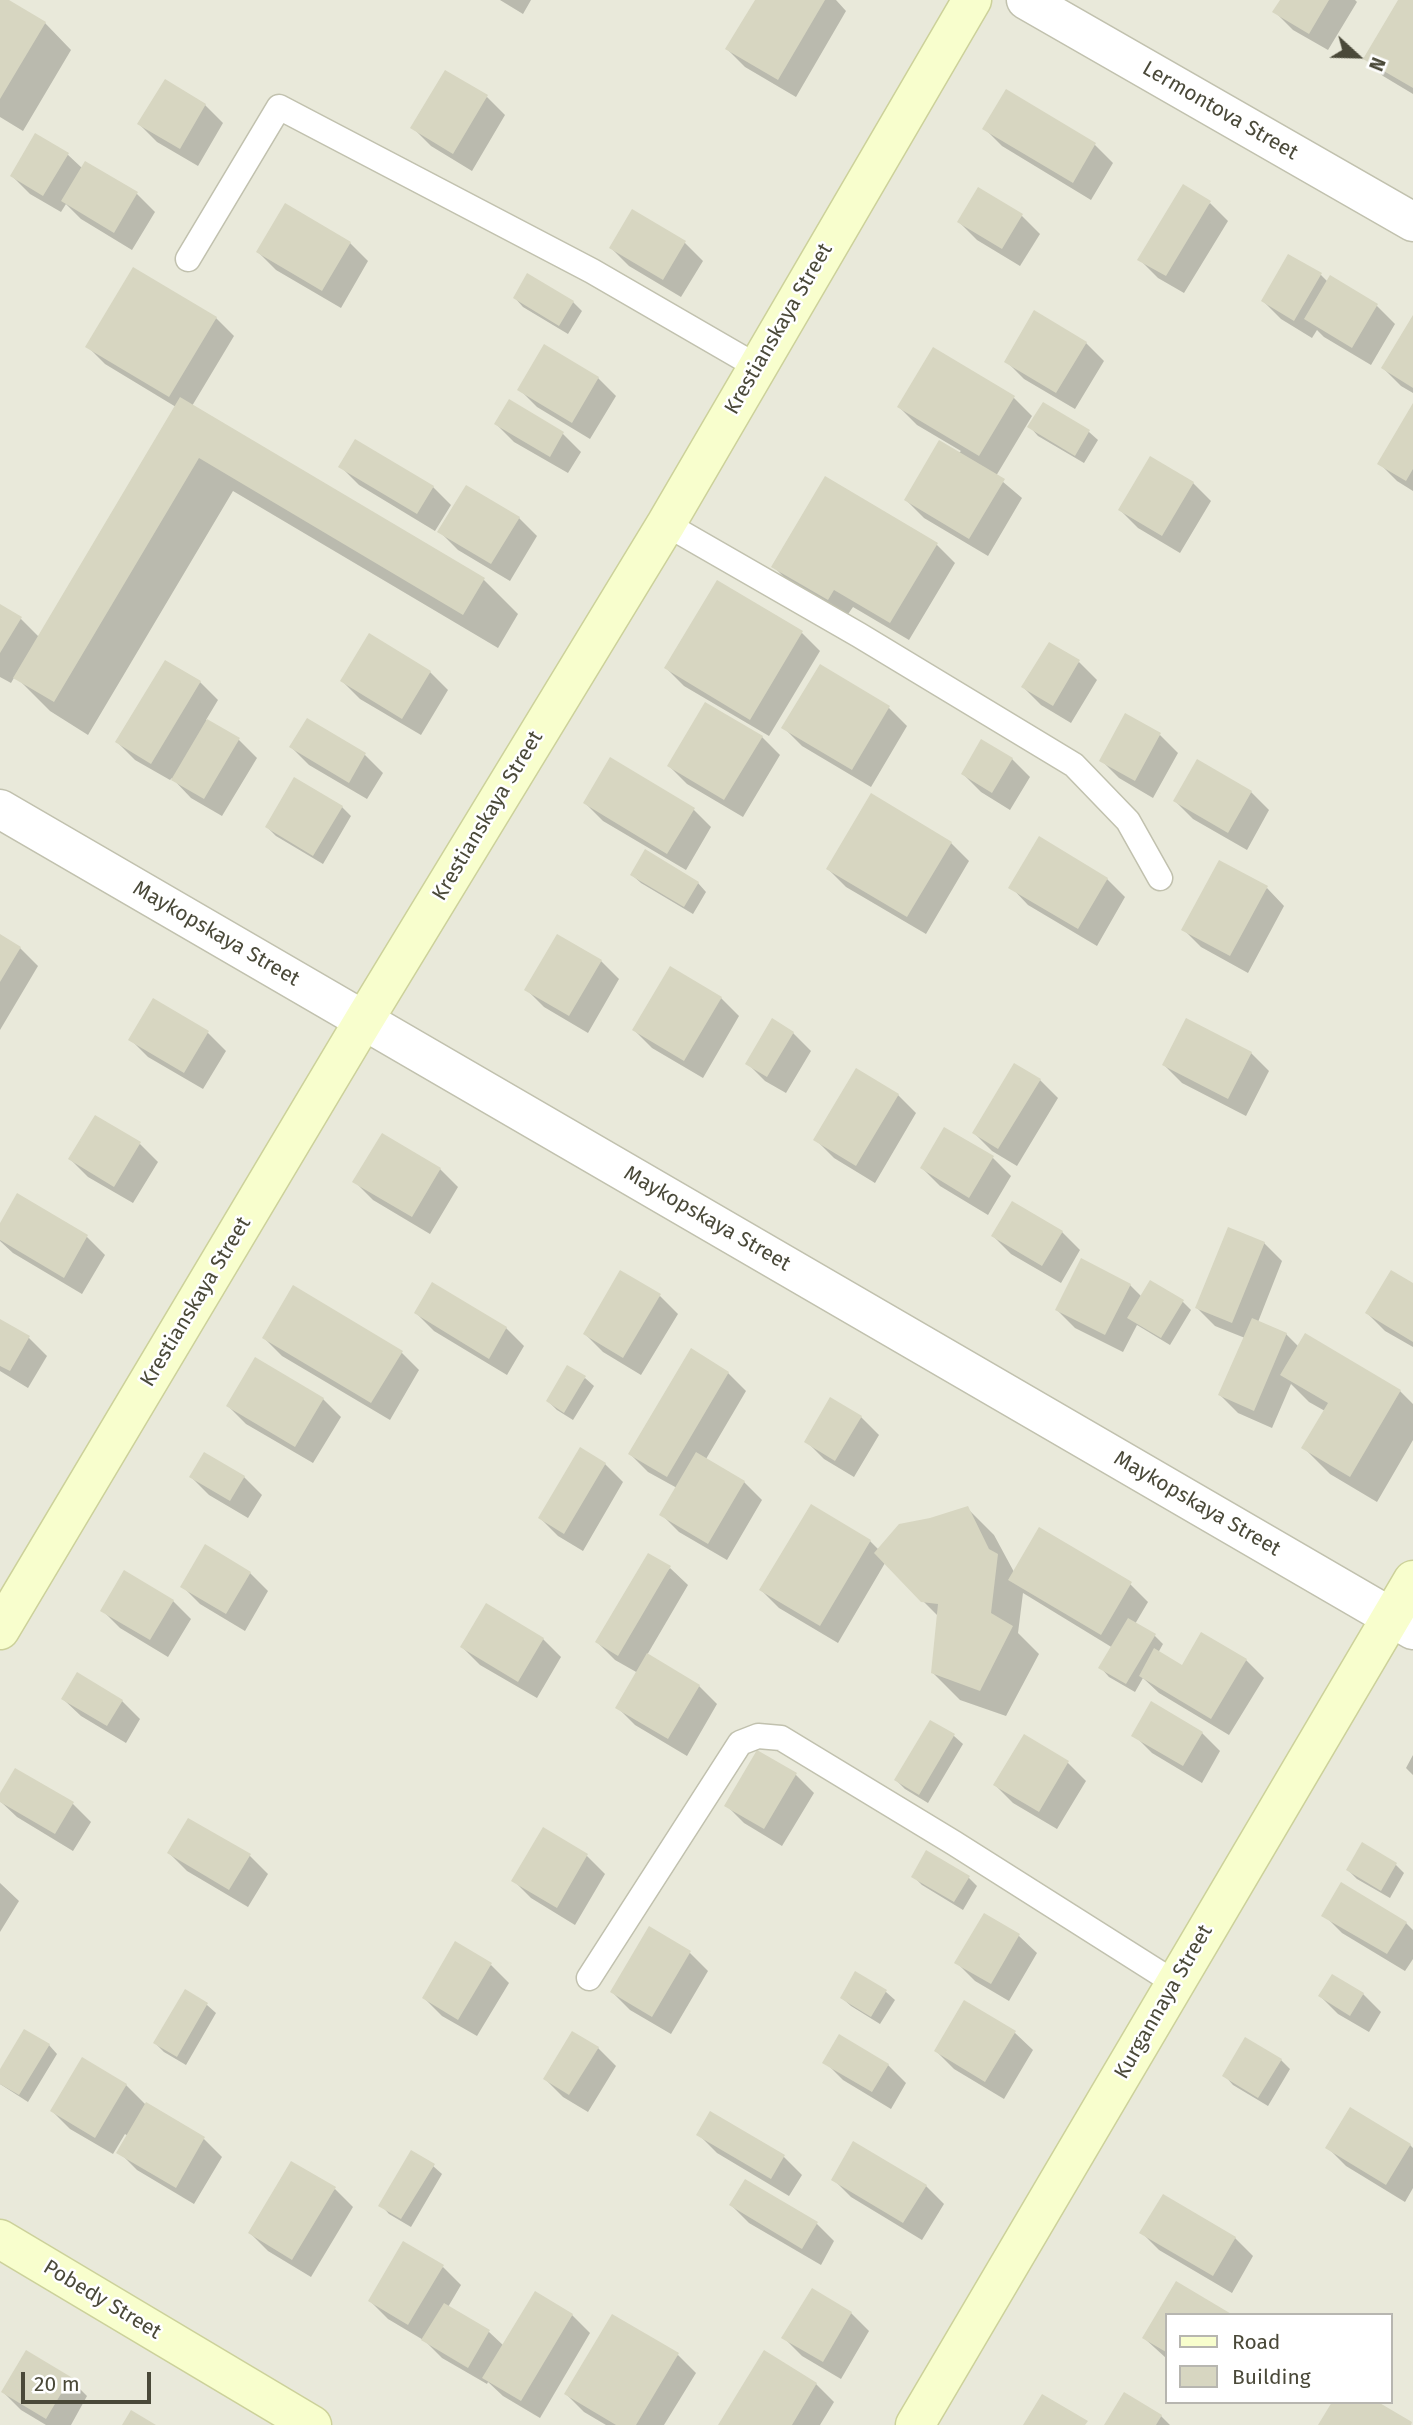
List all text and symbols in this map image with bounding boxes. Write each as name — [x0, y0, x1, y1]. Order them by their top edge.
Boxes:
north arrow — [1322, 21, 1392, 91]
text: N — [1364, 54, 1390, 74]
street label: Lermontova Street — [1138, 56, 1302, 166]
street label: Krestianskaya Street — [720, 239, 838, 419]
street label: Krestianskaya Street — [427, 727, 549, 905]
street label: Maykopskaya Street — [128, 876, 304, 992]
street label: Maykopskaya Street — [619, 1161, 795, 1277]
street label: Krestianskaya Street — [135, 1213, 257, 1391]
street label: Maykopskaya Street — [1109, 1446, 1285, 1562]
street label: Kurgannaya Street — [1110, 1920, 1218, 2084]
street label: Pobedy Street — [38, 2255, 166, 2345]
legend — [1164, 2313, 1392, 2404]
text: Road — [1232, 2329, 1280, 2355]
scale bar — [24, 2358, 154, 2402]
text: Building — [1232, 2364, 1311, 2390]
text: 20 m — [34, 2371, 80, 2397]

